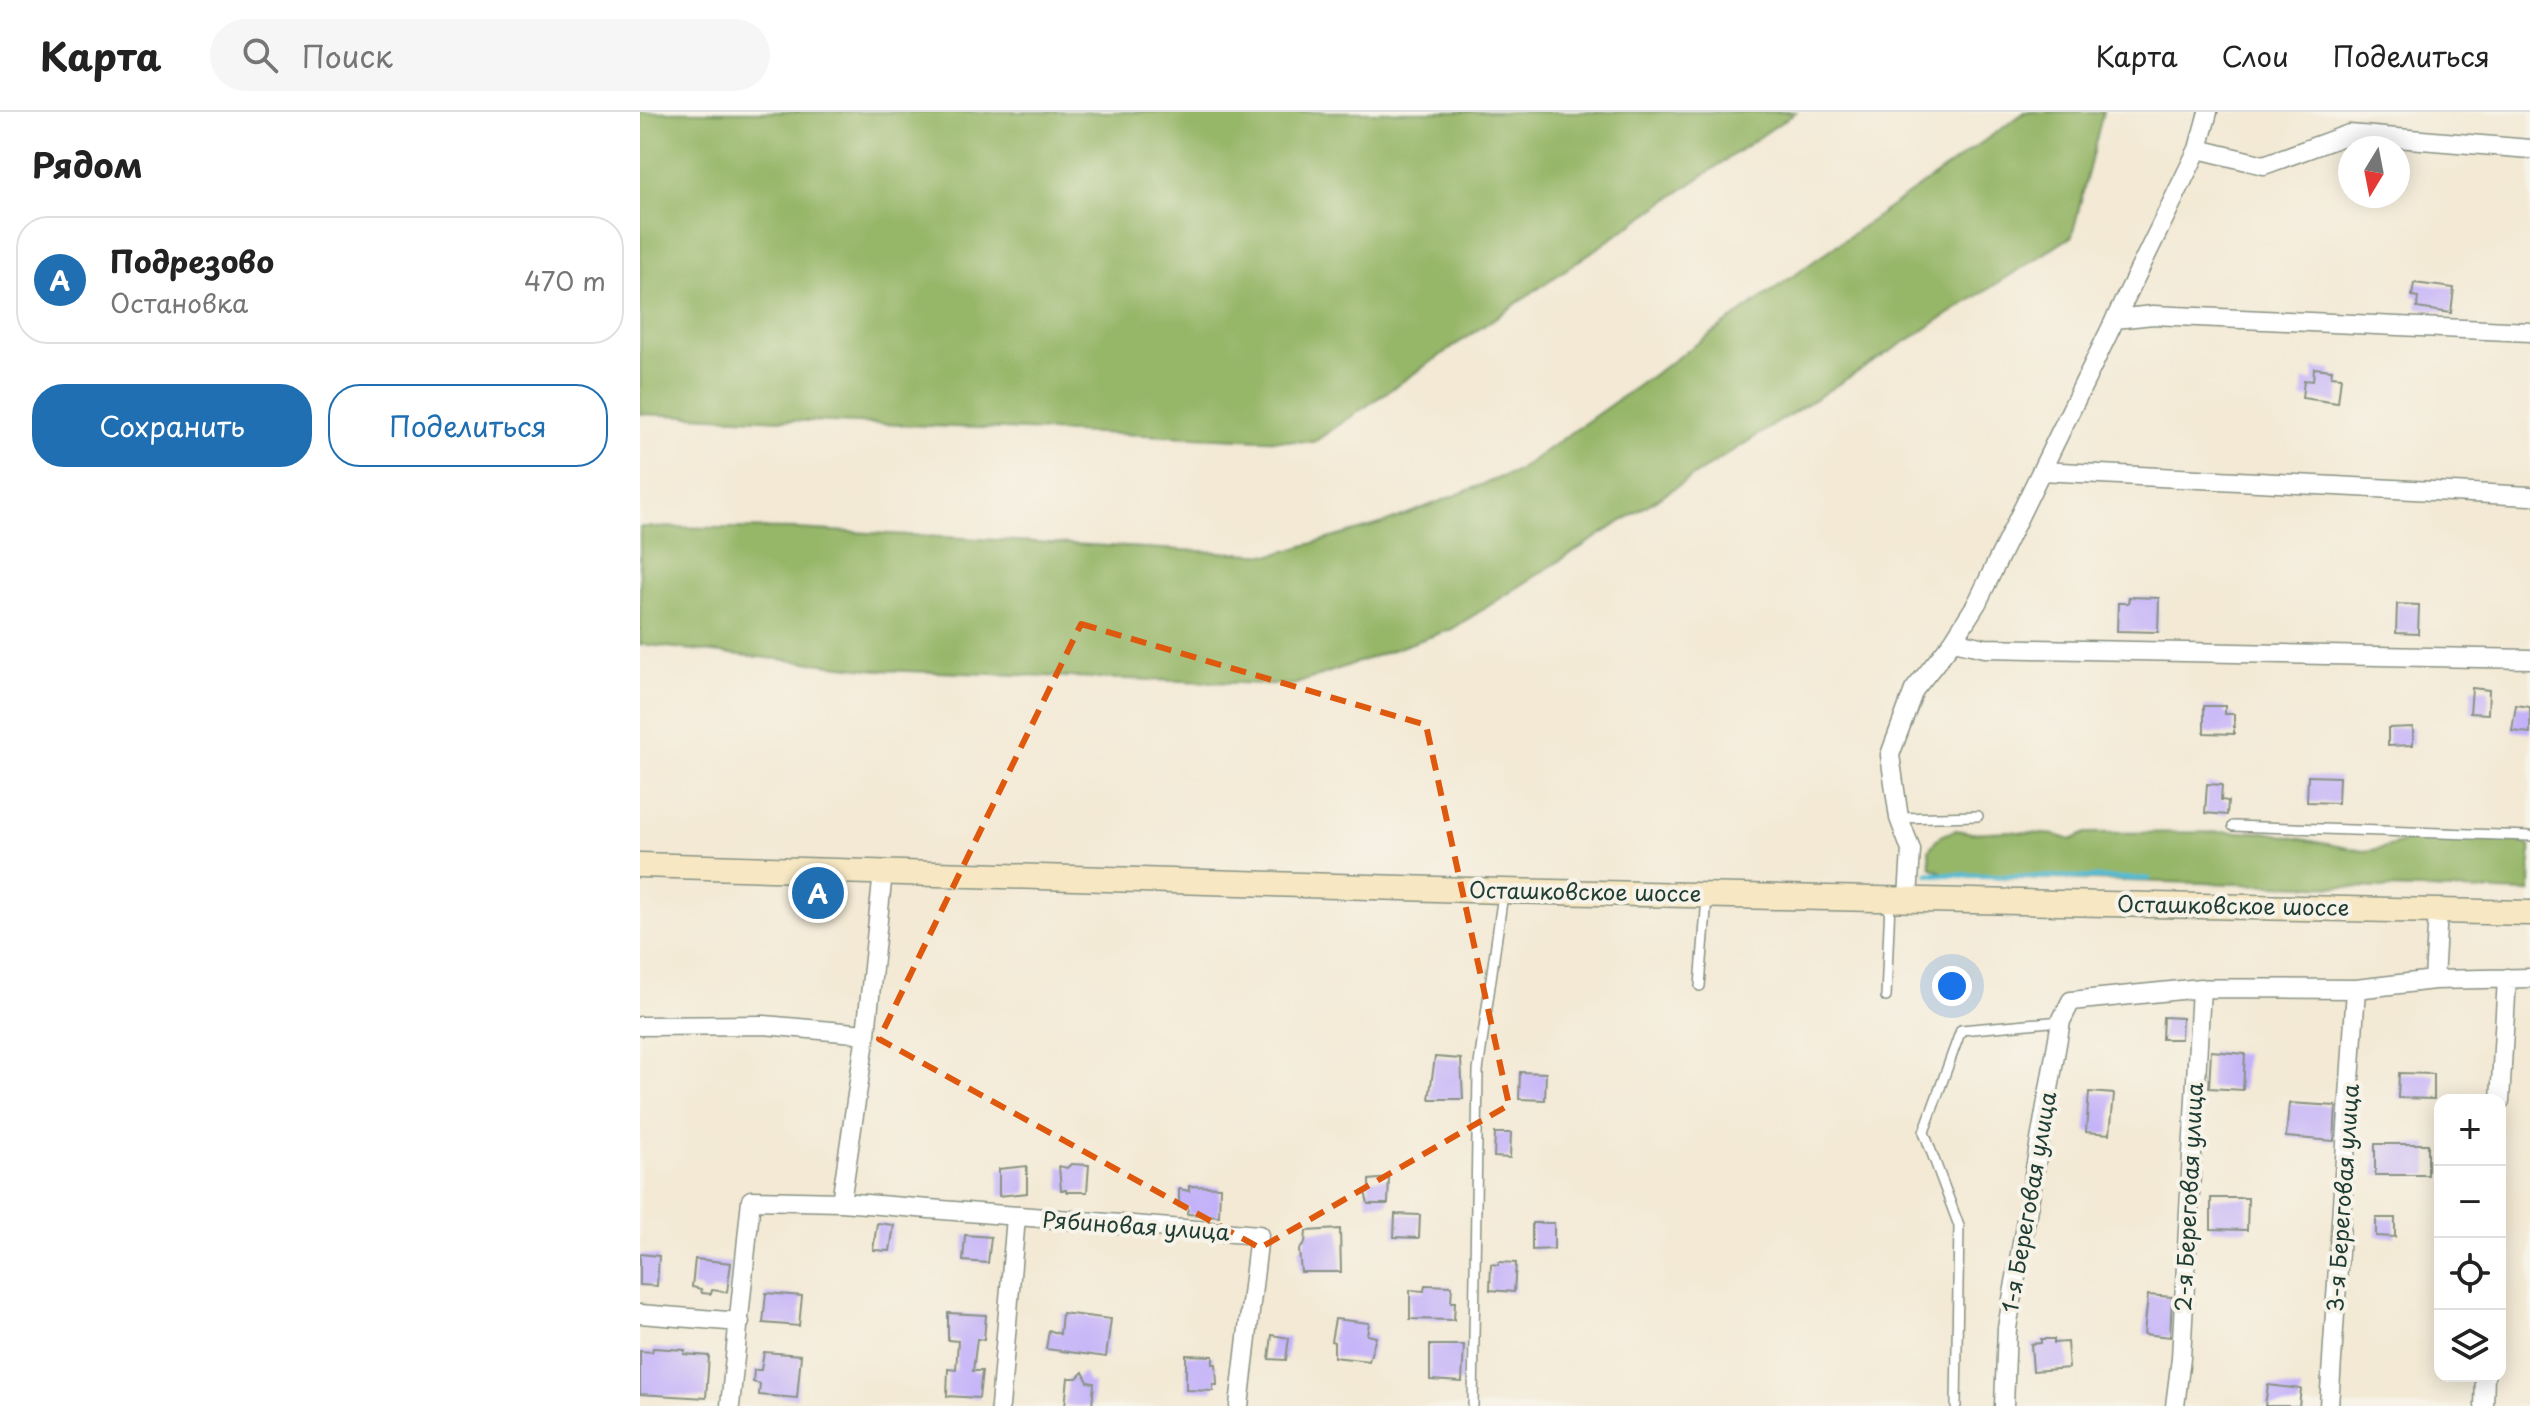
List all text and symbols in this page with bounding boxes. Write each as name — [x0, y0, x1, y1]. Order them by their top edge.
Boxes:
search box — [210, 19, 770, 91]
text: Карта — [40, 27, 162, 84]
icon: search — [238, 33, 282, 77]
text: Поиск — [302, 33, 393, 78]
text: Карта — [2095, 34, 2178, 77]
text: Слои — [2222, 34, 2289, 77]
text: Поделиться — [2333, 34, 2490, 77]
north arrow — [2338, 136, 2410, 208]
text: Рядом — [32, 138, 143, 190]
text: Подрезово — [110, 238, 274, 283]
text: A — [50, 261, 70, 300]
text: 470 m — [524, 261, 606, 300]
text: Остановка — [110, 283, 248, 322]
button: Сохранить — [32, 384, 312, 467]
button: Поделиться — [328, 384, 608, 467]
pin: A — [792, 863, 844, 923]
street label: Осташковское шоссе — [1469, 872, 1702, 909]
street label: Осташковское шоссе — [2117, 886, 2350, 923]
your location — [1932, 966, 1972, 1006]
street label: 2-я Береговая улица — [2165, 1081, 2210, 1312]
street label: 3-я Береговая улица — [2317, 1083, 2366, 1313]
street label: 1-я Береговая улица — [1992, 1088, 2063, 1315]
map controls — [2434, 1094, 2506, 1382]
button: + — [2434, 1094, 2506, 1166]
button: − — [2434, 1166, 2506, 1238]
street label: Рябиновая улица — [1041, 1201, 1231, 1248]
button: locate — [2434, 1238, 2506, 1310]
button: layers — [2434, 1310, 2506, 1382]

